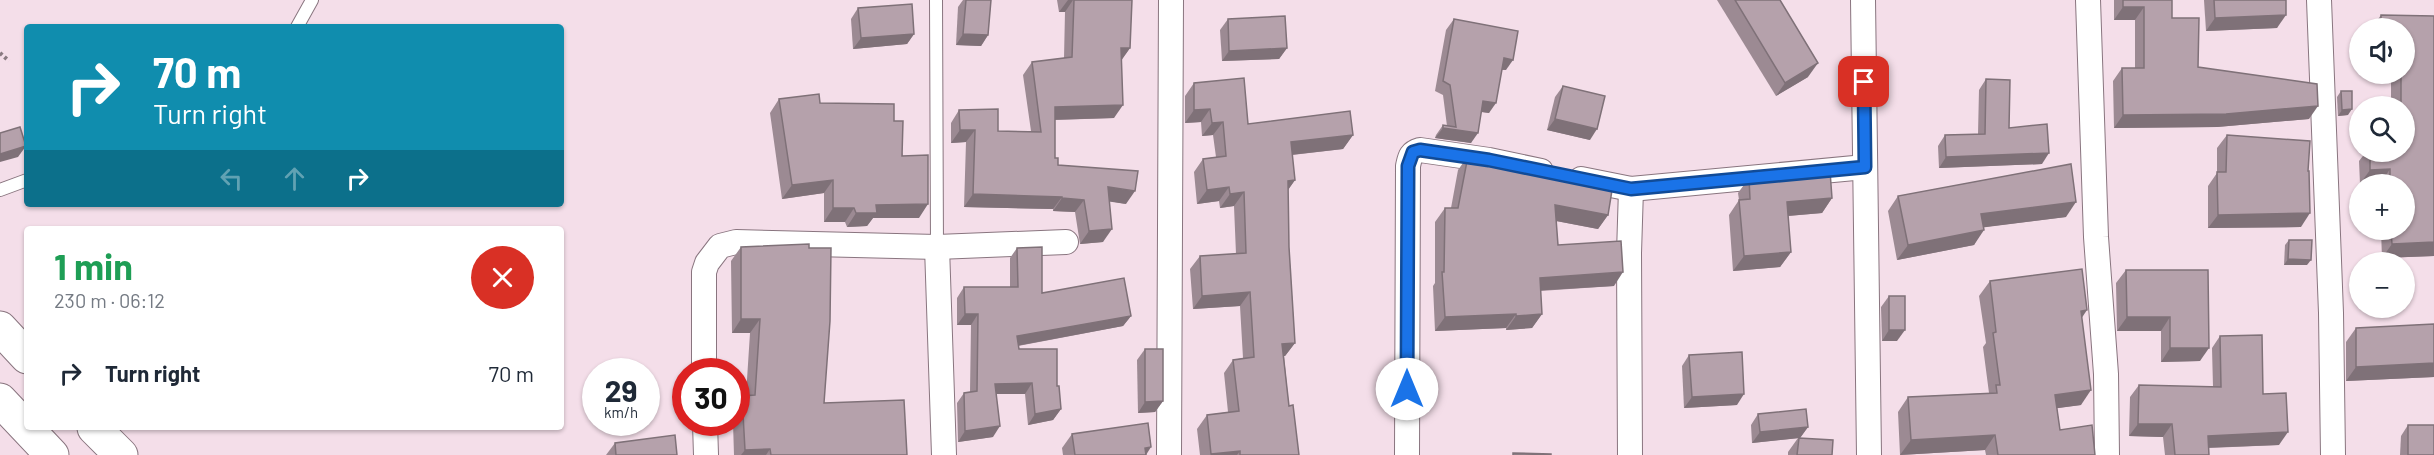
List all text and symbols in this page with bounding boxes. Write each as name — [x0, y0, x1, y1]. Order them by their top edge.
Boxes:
map controls — [2349, 18, 2415, 318]
button: sound — [2349, 18, 2415, 84]
text: 70 m — [153, 46, 241, 96]
icon: right — [54, 48, 132, 126]
pin — [1838, 56, 1889, 107]
icon: arrive — [1847, 65, 1880, 98]
button: search — [2349, 96, 2415, 162]
text: Turn right — [153, 97, 267, 129]
icon: left — [215, 162, 248, 195]
icon: ahead — [278, 162, 311, 195]
icon: right — [341, 162, 374, 195]
button: + — [2349, 174, 2415, 240]
text: 1 min — [54, 244, 133, 287]
button: close — [471, 246, 534, 309]
button: − — [2349, 252, 2415, 318]
text: 230 m · 06:12 — [54, 288, 165, 312]
icon: right — [54, 357, 87, 390]
position arrow — [1375, 357, 1439, 421]
speed limit sign: 30 — [672, 358, 750, 436]
text: Turn right — [105, 360, 200, 386]
text: 70 m — [489, 360, 534, 386]
text: 29 — [605, 372, 637, 408]
text: km/h — [604, 403, 638, 421]

